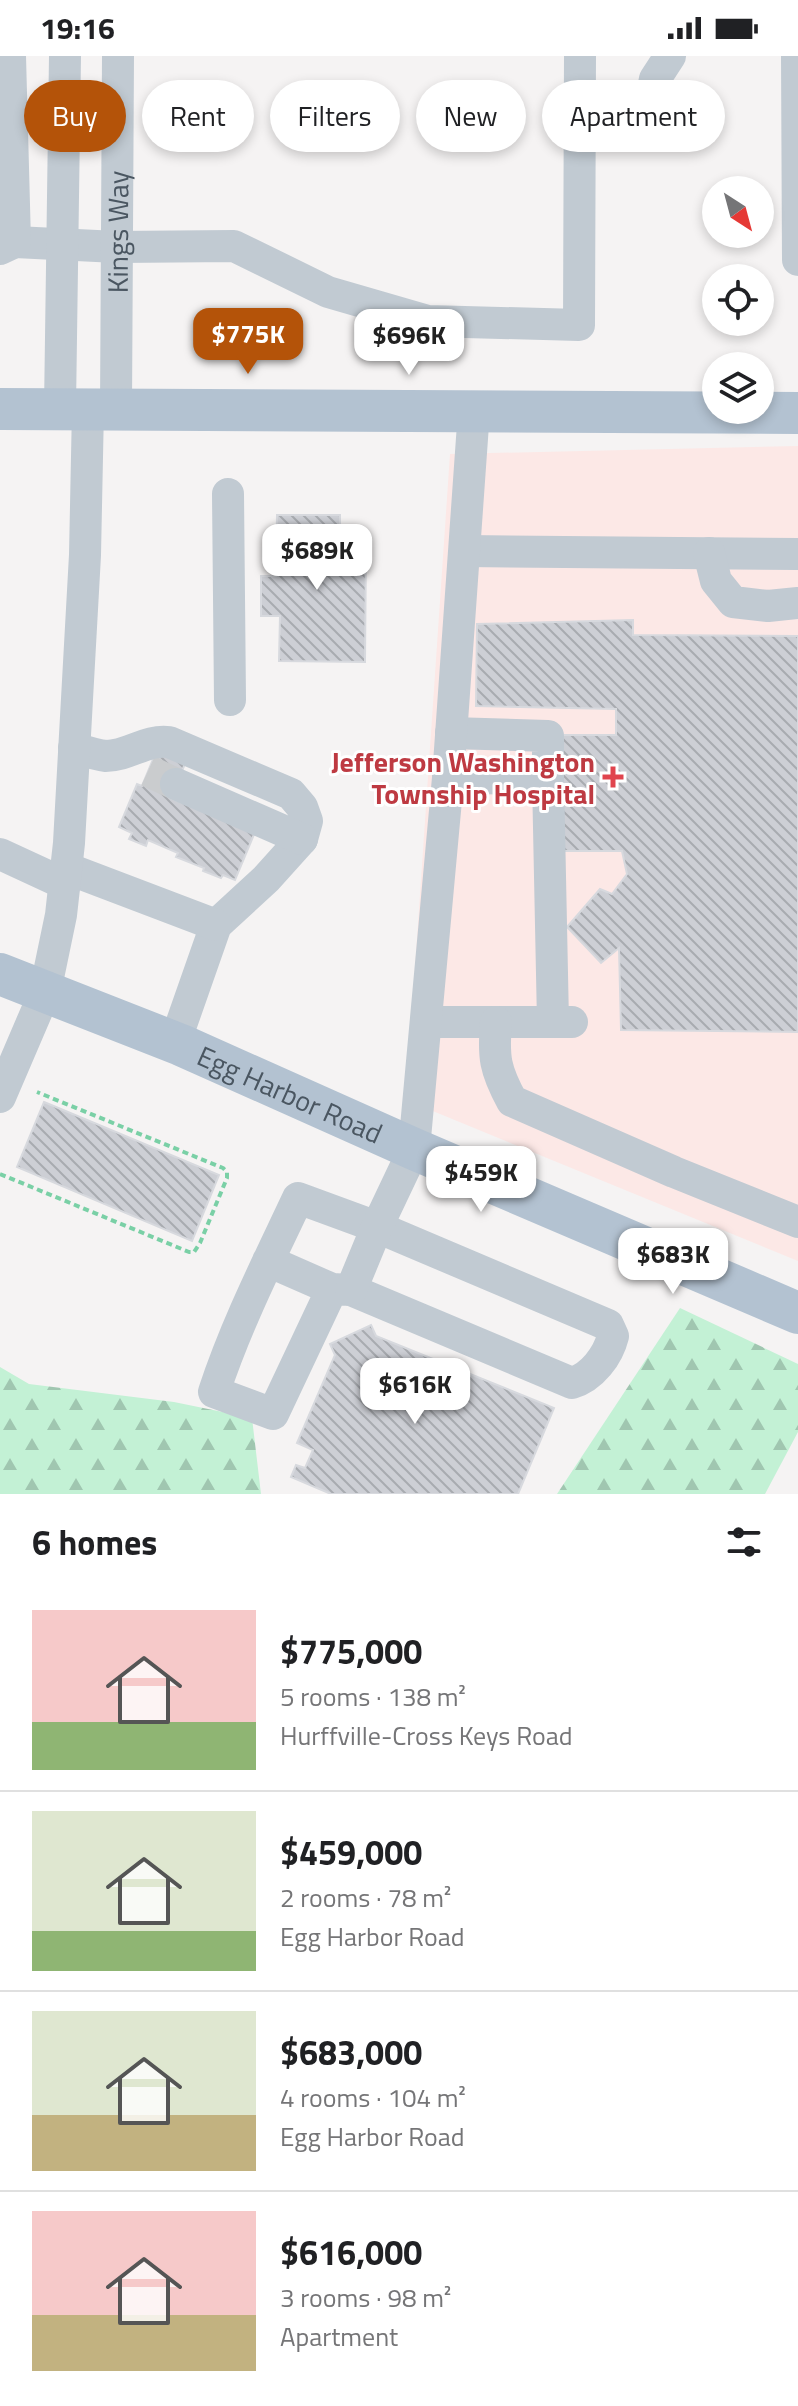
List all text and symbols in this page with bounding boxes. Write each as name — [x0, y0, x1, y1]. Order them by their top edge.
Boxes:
text: 19:16 — [40, 5, 115, 51]
chip: Buy — [24, 80, 126, 152]
chip: Rent — [142, 80, 254, 152]
chip: Filters — [270, 80, 400, 152]
chip: New — [416, 80, 526, 152]
chip: Apartment — [542, 80, 725, 152]
street label: Kings Way — [95, 171, 139, 293]
north arrow — [702, 176, 774, 248]
map controls — [702, 176, 774, 424]
button: locate — [702, 264, 774, 336]
pin: $775K — [192, 308, 304, 376]
pin: $696K — [353, 309, 465, 377]
text: $775K — [211, 314, 285, 353]
text: $696K — [372, 315, 446, 354]
button: layers — [702, 352, 774, 424]
pin: $689K — [261, 524, 373, 592]
text: $689K — [280, 530, 354, 569]
place label: Jefferson Washington Township Hospital — [331, 740, 595, 815]
marker: Jefferson Washington Township Hospital — [602, 766, 624, 788]
street label: Egg Harbor Road — [191, 1034, 390, 1154]
pin: $459K — [425, 1146, 537, 1214]
text: $459K — [444, 1152, 518, 1191]
pin: $683K — [617, 1228, 729, 1296]
text: $683K — [636, 1234, 710, 1273]
pin: $616K — [359, 1358, 471, 1426]
text: $616K — [378, 1364, 452, 1403]
text: 6 homes — [32, 1516, 157, 1568]
icon: filters — [722, 1520, 766, 1564]
text: $775,000 — [280, 1625, 422, 1677]
icon: home — [96, 1642, 192, 1738]
text: 5 rooms · 138 m² — [280, 1677, 466, 1716]
text: Hurffville-Cross Keys Road — [280, 1716, 572, 1755]
text: $459,000 — [280, 1826, 422, 1878]
icon: home — [96, 1843, 192, 1939]
text: 2 rooms · 78 m² — [280, 1878, 451, 1917]
text: Egg Harbor Road — [280, 1917, 464, 1956]
text: $683,000 — [280, 2026, 422, 2078]
icon: home — [96, 2043, 192, 2139]
text: 4 rooms · 104 m² — [280, 2078, 466, 2117]
text: Egg Harbor Road — [280, 2117, 464, 2156]
text: $616,000 — [280, 2226, 422, 2278]
icon: home — [96, 2243, 192, 2339]
text: 3 rooms · 98 m² — [280, 2278, 451, 2317]
text: Apartment — [280, 2317, 398, 2356]

